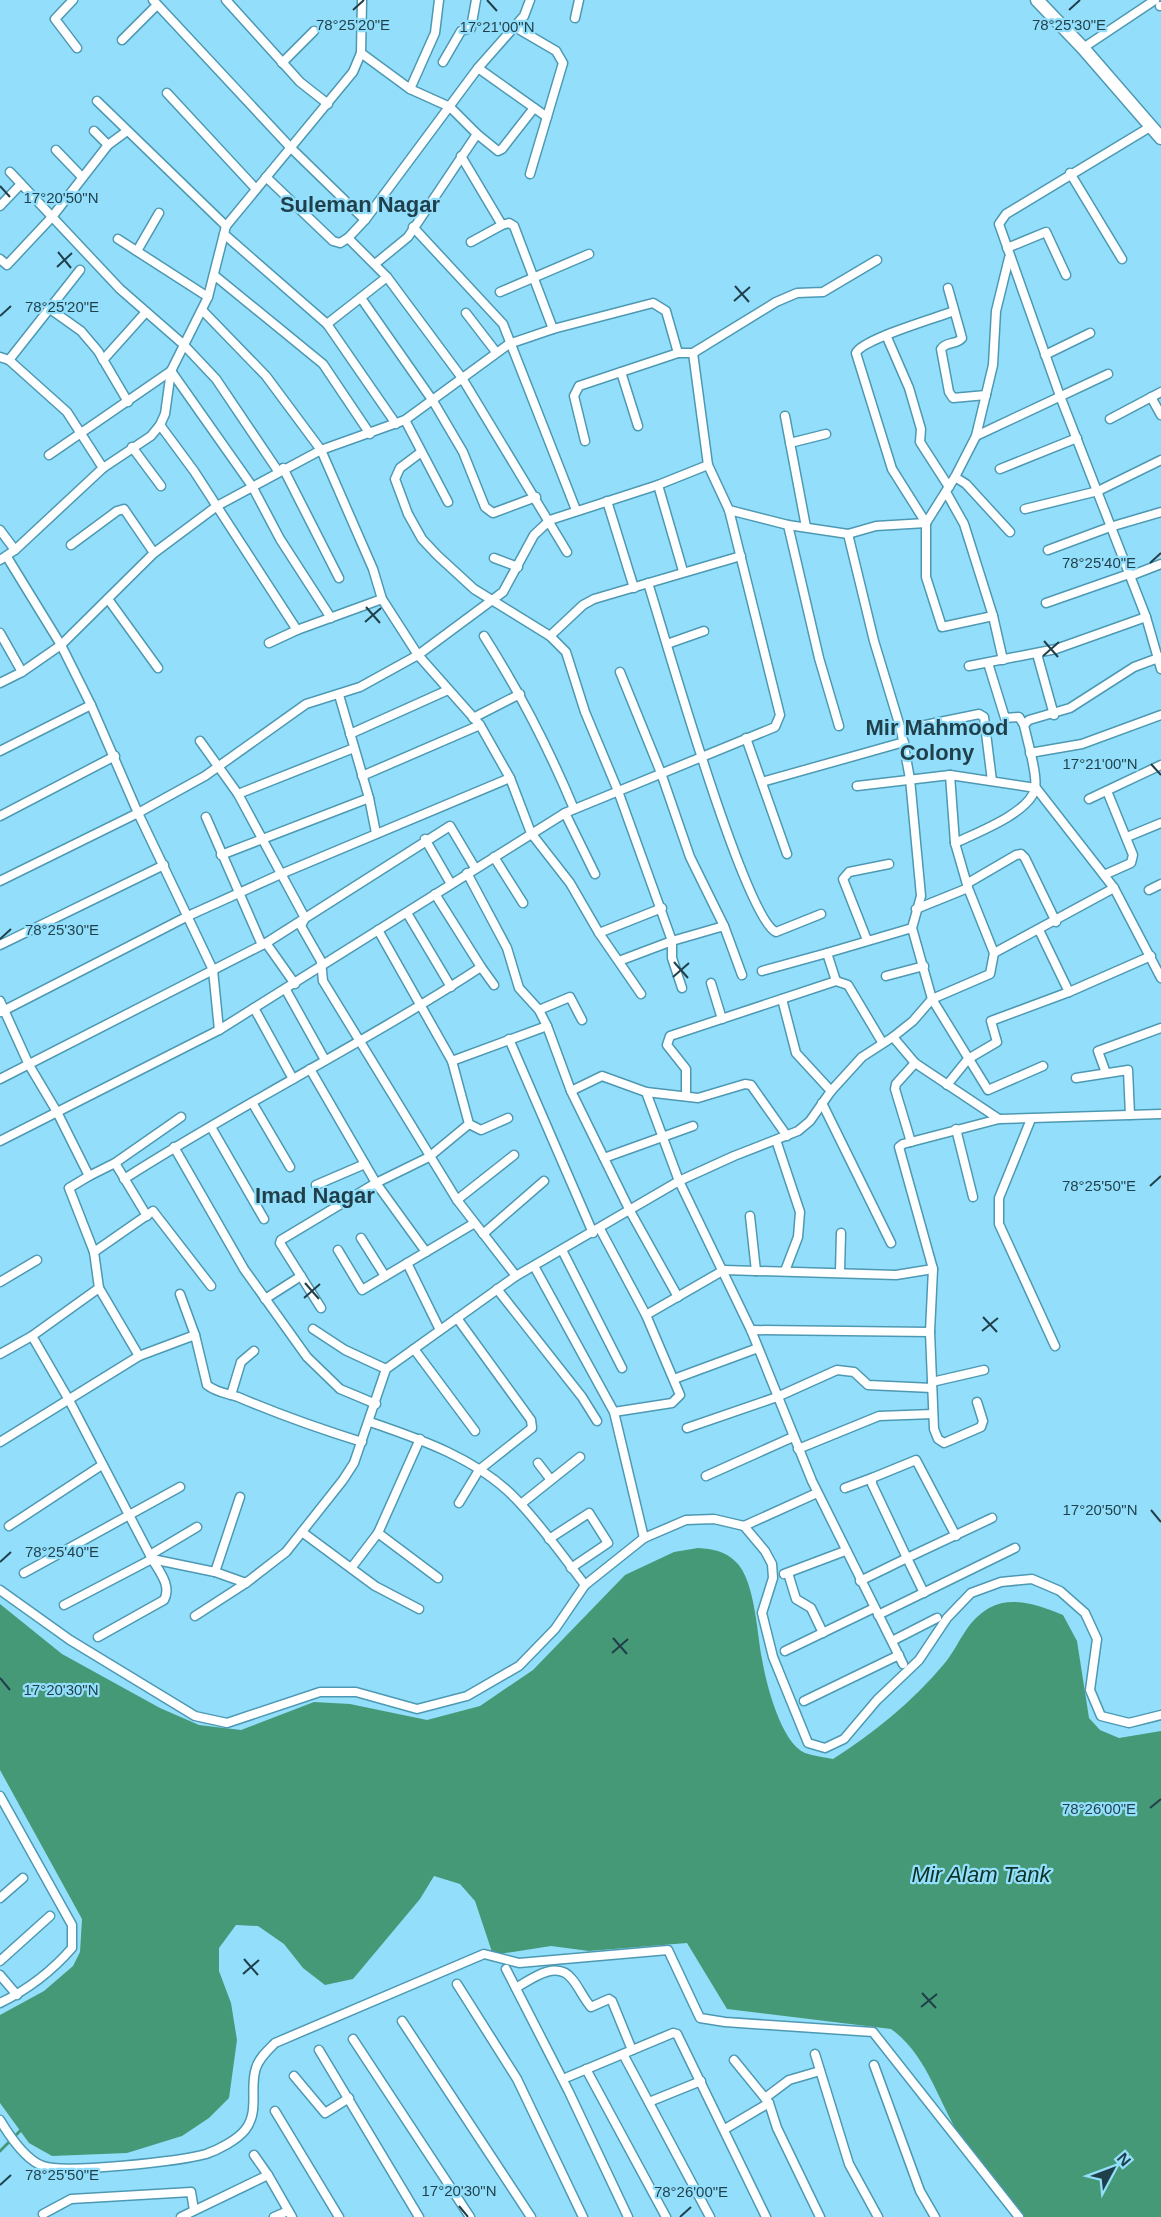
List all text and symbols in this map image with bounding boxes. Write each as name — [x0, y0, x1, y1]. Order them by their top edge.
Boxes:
text: 78°25'20"E — [316, 16, 390, 33]
text: 78°25'30"E — [1032, 16, 1106, 33]
text: 17°21'00"N — [459, 18, 535, 35]
text: 17°20'50"N — [23, 189, 99, 206]
district label: Suleman Nagar — [280, 192, 441, 217]
text: 78°25'20"E — [25, 298, 99, 315]
text: 78°25'40"E — [1062, 554, 1136, 571]
district label: Mir Mahmood Colony — [866, 715, 1009, 765]
text: 17°21'00"N — [1062, 755, 1138, 772]
text: 78°25'30"E — [25, 921, 99, 938]
text: 78°25'50"E — [1062, 1177, 1136, 1194]
district label: Imad Nagar — [255, 1183, 375, 1208]
text: 17°20'50"N — [1062, 1501, 1138, 1518]
text: 78°25'40"E — [25, 1543, 99, 1560]
text: 17°20'30"N — [23, 1681, 99, 1698]
text: 78°26'00"E — [1062, 1800, 1136, 1817]
water label: Mir Alam Tank — [912, 1862, 1051, 1887]
north arrow — [1083, 2139, 1143, 2199]
text: N — [1114, 2150, 1134, 2169]
text: 78°25'50"E — [25, 2166, 99, 2183]
text: 17°20'30"N — [421, 2182, 497, 2199]
text: 78°26'00"E — [654, 2183, 728, 2200]

